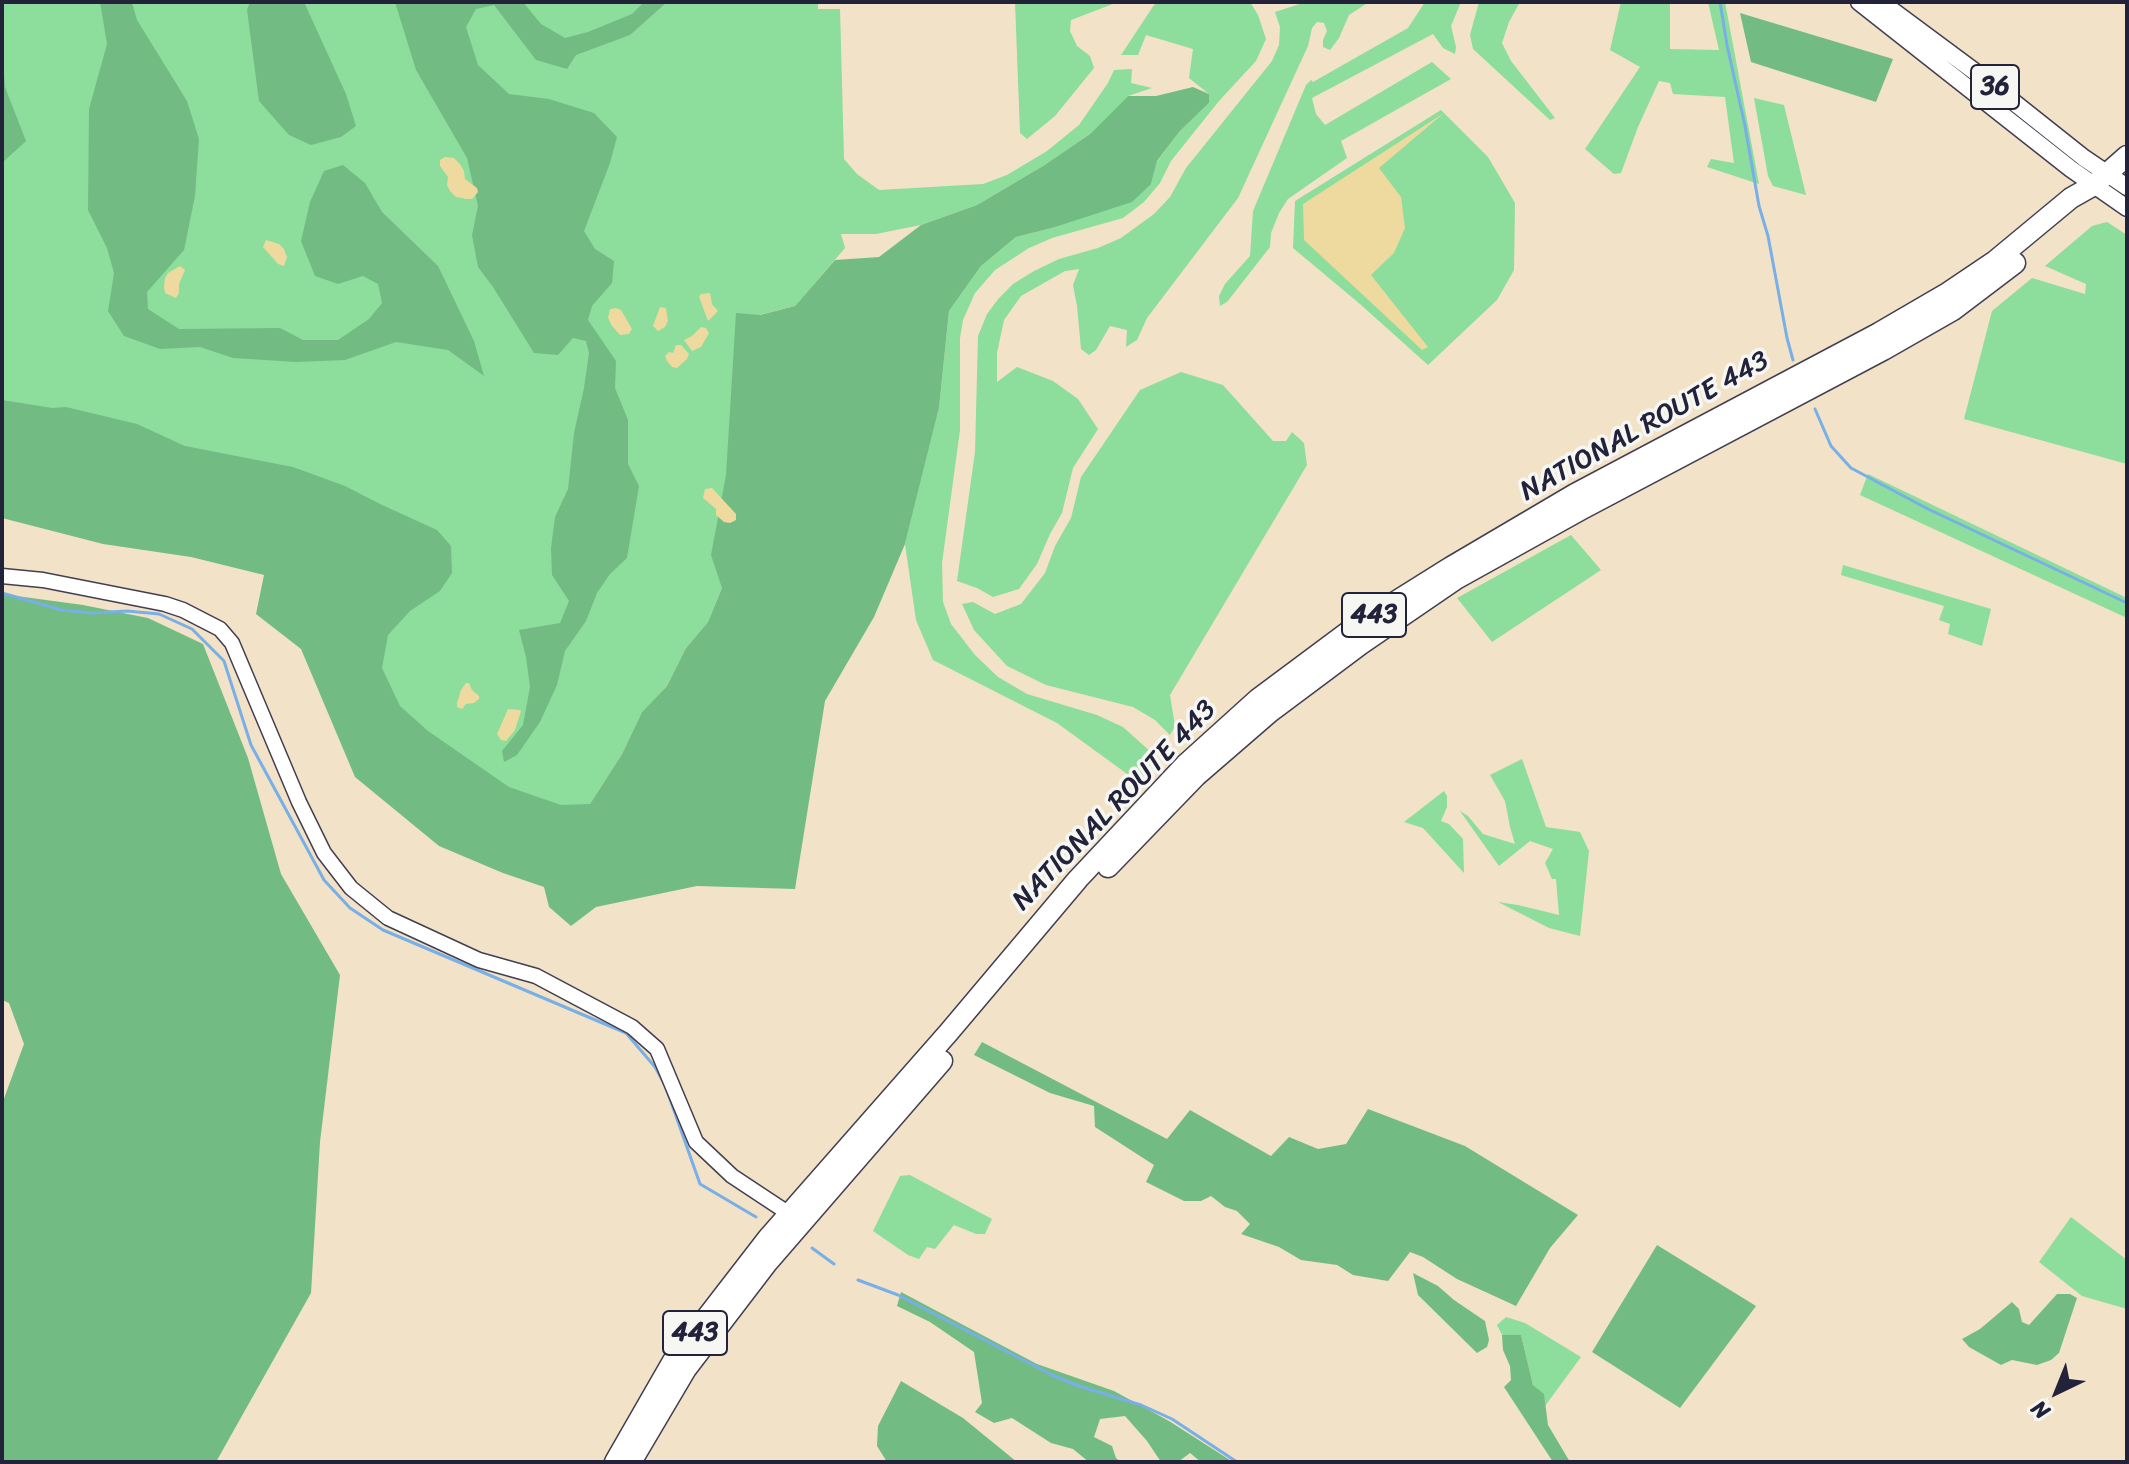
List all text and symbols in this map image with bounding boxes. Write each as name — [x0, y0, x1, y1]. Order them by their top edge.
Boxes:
road number: 36 — [1971, 65, 2019, 109]
street label: NATIONAL ROUTE 443 — [1515, 345, 1775, 509]
road number: 443 — [1342, 593, 1406, 637]
street label: NATIONAL ROUTE 443 — [1006, 694, 1224, 918]
road number: 443 — [663, 1311, 727, 1355]
north arrow — [2017, 1352, 2097, 1432]
text: N — [2021, 1390, 2059, 1429]

